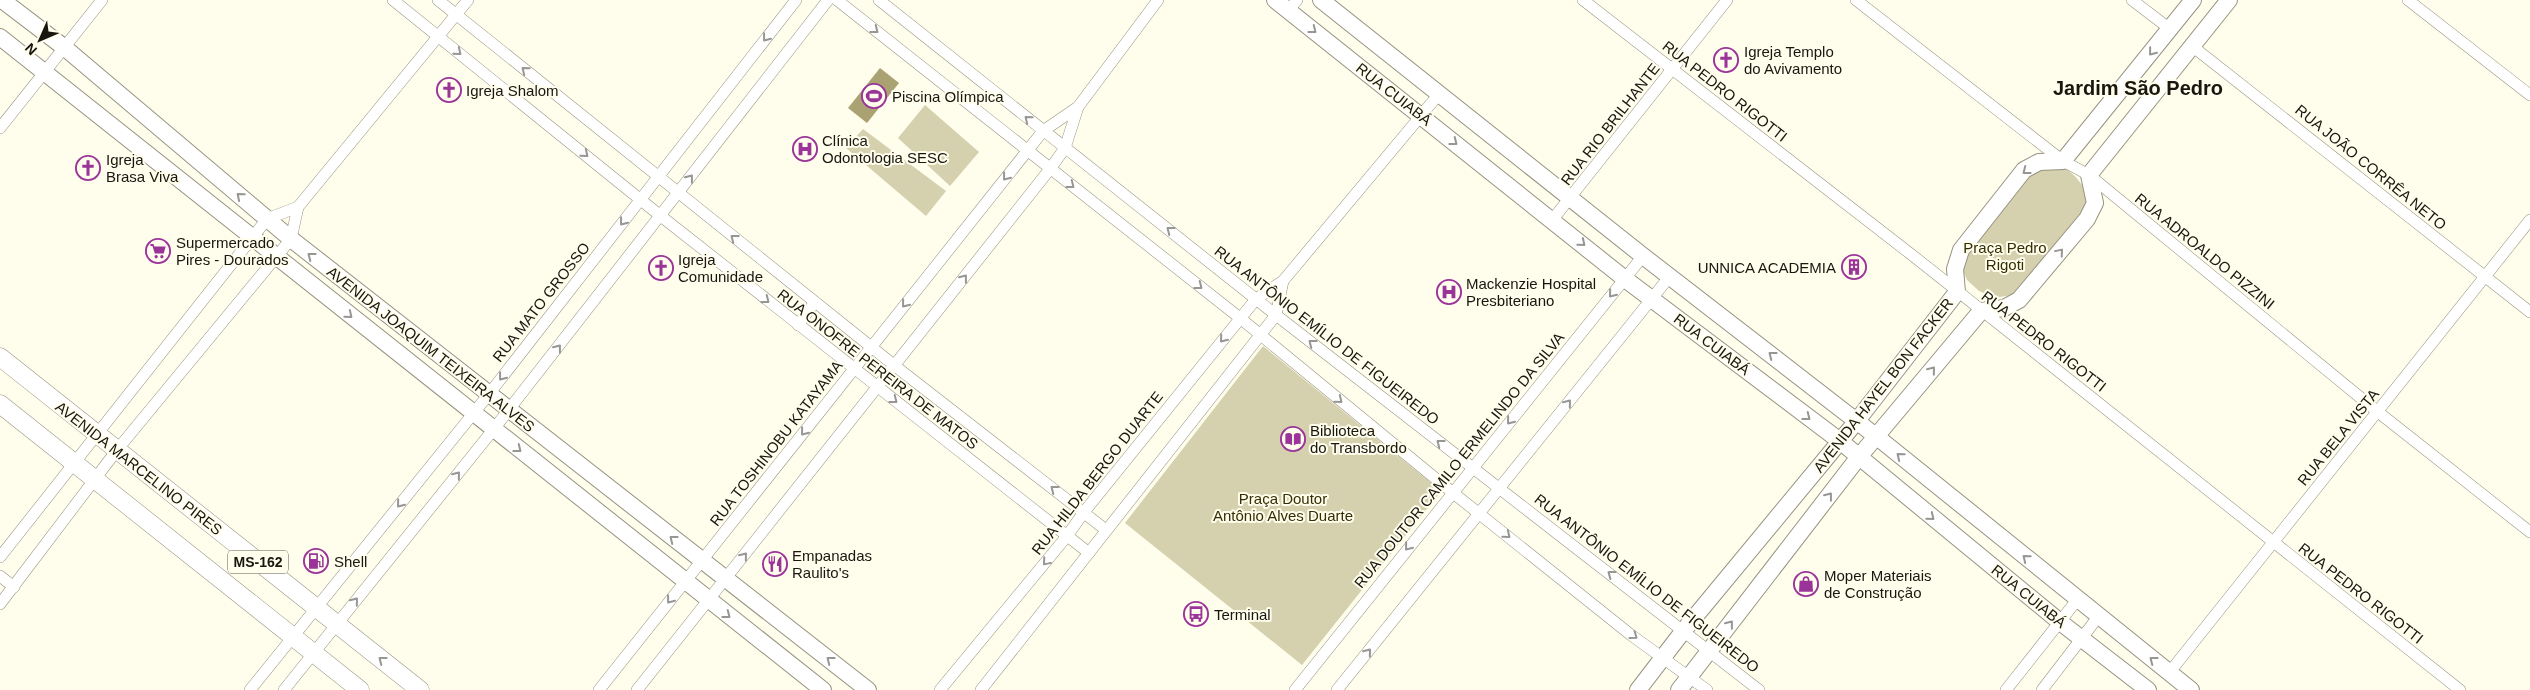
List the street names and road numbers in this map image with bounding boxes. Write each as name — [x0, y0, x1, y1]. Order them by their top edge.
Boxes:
street label: RUA PEDRO RIGOTTI — [1659, 37, 1791, 145]
street label: RUA CUIABÁ — [1353, 59, 1435, 129]
street label: RUA RIO BRILHANTE — [1557, 60, 1663, 188]
street label: RUA JOÃO CORRÊA NETO — [2292, 101, 2450, 233]
street label: RUA ADROALDO PIZZINI — [2132, 190, 2278, 312]
street label: RUA MATO GROSSO — [489, 239, 593, 365]
street label: RUA ANTÔNIO EMÍLIO DE FIGUEIREDO — [1211, 242, 1443, 428]
street label: AVENIDA JOAQUIM TEIXEIRA ALVES — [324, 263, 538, 435]
street label: RUA ONOFRE PEREIRA DE MATOS — [774, 285, 982, 453]
street label: RUA PEDRO RIGOTTI — [1978, 287, 2110, 395]
street label: AVENIDA HAYEL BON FACKER — [1810, 294, 1956, 476]
street label: RUA CUIABÁ — [1671, 310, 1753, 378]
street label: RUA DOUTOR CAMILO ERMELINDO DA SILVA — [1351, 329, 1567, 591]
street label: RUA TOSHINOBU KATAYAMA — [706, 357, 846, 529]
street label: RUA BELA VISTA — [2294, 385, 2382, 489]
street label: RUA HILDA BERGO DUARTE — [1028, 388, 1166, 558]
street label: AVENIDA MARCELINO PIRES — [52, 398, 226, 538]
street label: RUA ANTÔNIO EMÍLIO DE FIGUEIREDO — [1531, 490, 1763, 676]
street label: RUA PEDRO RIGOTTI — [2295, 539, 2427, 647]
road number: MS-162 — [228, 550, 288, 574]
street label: RUA CUIABÁ — [1988, 561, 2070, 631]

